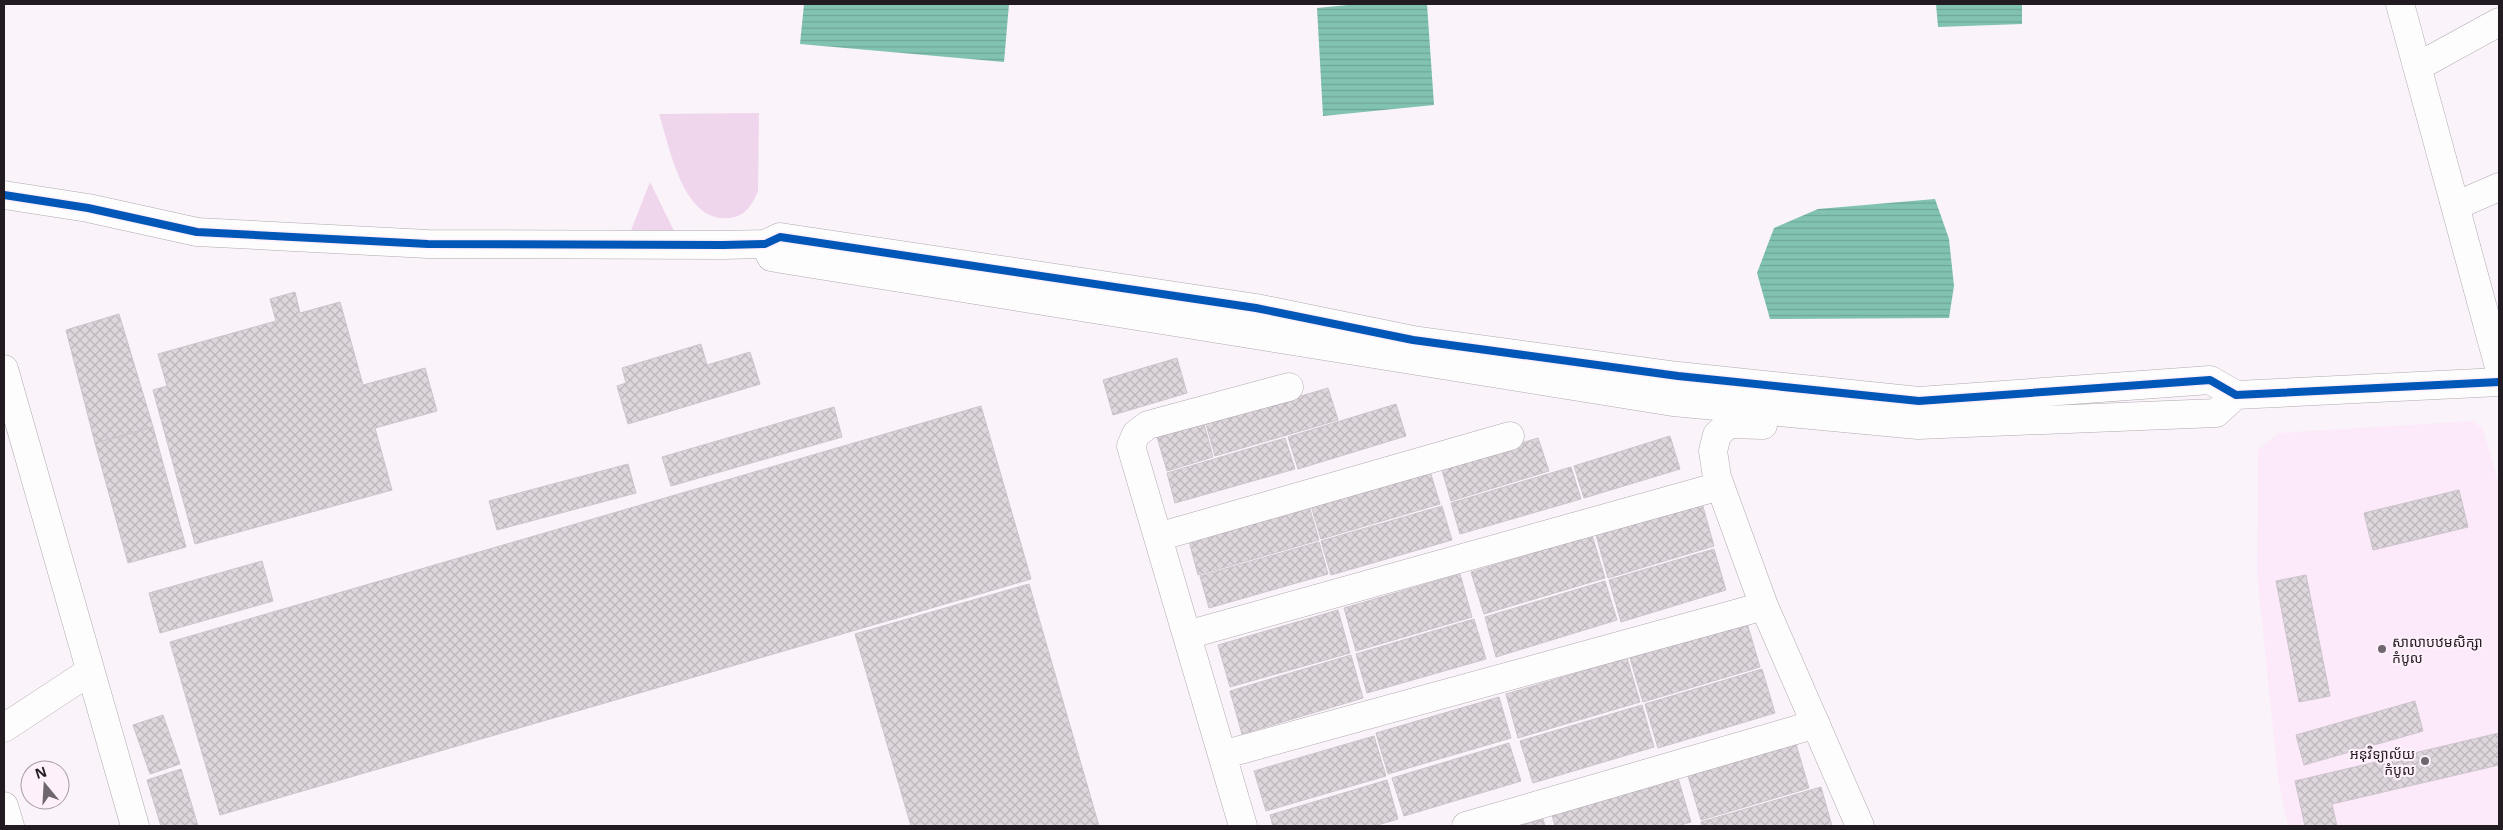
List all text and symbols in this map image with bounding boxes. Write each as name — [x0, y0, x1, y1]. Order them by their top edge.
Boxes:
place label: សាលាបឋមសិក្សា កំបូល — [2392, 632, 2483, 667]
marker: សាលាបឋមសិក្សា កំបូល — [2376, 643, 2388, 655]
place label: អនុវិទ្យាល័យ កំបូល — [2350, 744, 2415, 779]
marker: អនុវិទ្យាល័យ កំបូល — [2419, 755, 2431, 767]
north arrow — [20, 760, 70, 810]
text: N — [32, 761, 49, 783]

